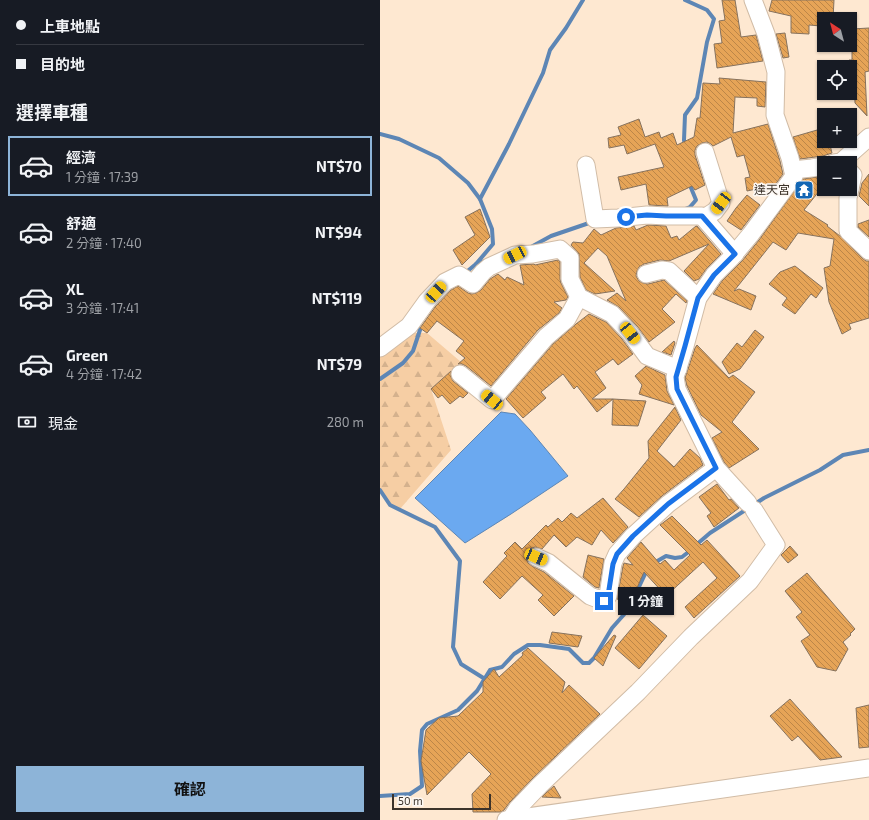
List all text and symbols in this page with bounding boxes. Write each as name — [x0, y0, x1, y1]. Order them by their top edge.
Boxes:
north arrow — [817, 12, 857, 52]
map controls — [817, 12, 857, 196]
text: 上車地點 — [40, 17, 100, 35]
text: 目的地 — [40, 55, 85, 73]
button: locate — [817, 60, 857, 100]
text: 選擇車種 — [16, 101, 88, 123]
button: + — [817, 108, 857, 148]
icon: car — [18, 148, 54, 184]
text: 經濟 — [66, 148, 96, 166]
button: − — [817, 156, 857, 196]
text: NT$70 — [316, 157, 362, 175]
text: 1 分鐘 · 17:39 — [66, 169, 139, 185]
temple icon: 達天宮 — [793, 179, 815, 201]
place label: 達天宮 — [754, 182, 790, 196]
car — [709, 190, 733, 216]
route start — [617, 208, 635, 226]
icon: car — [18, 214, 54, 250]
text: 舒適 — [66, 214, 96, 232]
text: NT$94 — [315, 223, 362, 241]
text: 2 分鐘 · 17:40 — [66, 235, 142, 251]
car — [502, 244, 528, 266]
car — [424, 279, 448, 305]
icon: car — [18, 280, 54, 316]
text: XL — [66, 280, 84, 298]
text: NT$119 — [312, 289, 362, 307]
text: 3 分鐘 · 17:41 — [66, 300, 139, 316]
car — [618, 320, 642, 346]
icon: car — [18, 346, 54, 382]
text: Green — [66, 346, 108, 364]
text: NT$79 — [317, 355, 362, 373]
text: 4 分鐘 · 17:42 — [66, 366, 142, 382]
car — [479, 388, 505, 412]
icon: cash — [16, 411, 38, 433]
text: 現金 — [48, 414, 78, 432]
text: 280 m — [327, 414, 364, 430]
car — [523, 547, 549, 567]
callout: 1 分鐘 — [618, 587, 674, 615]
route end — [595, 592, 613, 610]
text: 1 分鐘 — [629, 593, 663, 609]
button: 確認 — [16, 766, 364, 812]
scale bar — [392, 792, 491, 811]
text: 50 m — [398, 794, 423, 807]

